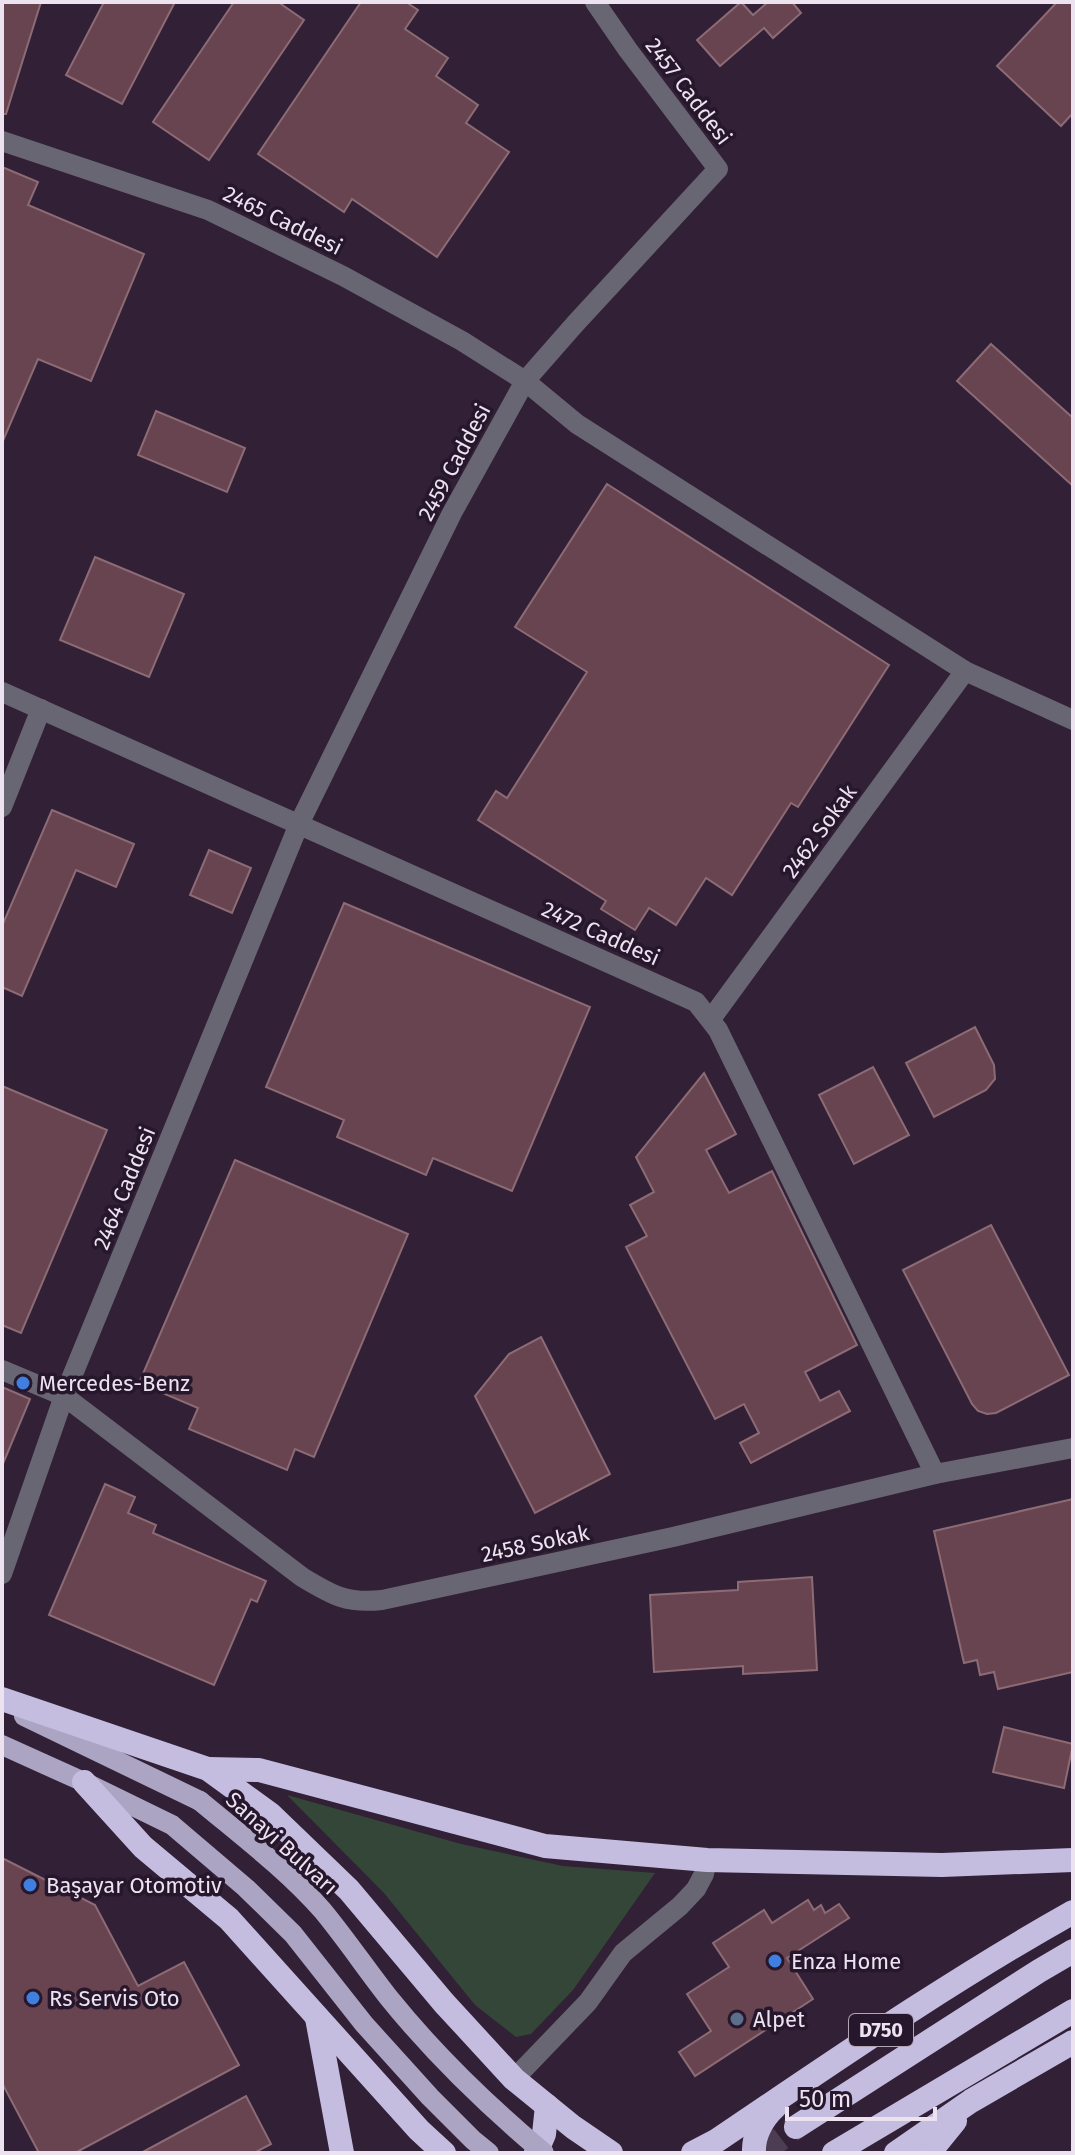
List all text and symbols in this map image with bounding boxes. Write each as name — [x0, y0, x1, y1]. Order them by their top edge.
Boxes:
street label: 2457 Caddesi — [640, 33, 738, 150]
street label: 2465 Caddesi — [219, 180, 347, 261]
street label: 2459 Caddesi — [412, 399, 497, 525]
street label: 2462 Sokak — [776, 779, 863, 883]
street label: 2472 Caddesi — [538, 895, 664, 972]
street label: 2464 Caddesi — [88, 1123, 161, 1254]
place label: Mercedes-Benz — [39, 1370, 190, 1397]
marker: Mercedes-Benz — [14, 1374, 32, 1392]
street label: 2458 Sokak — [479, 1519, 592, 1568]
street label: Sanayi Bulvarı — [220, 1786, 343, 1901]
place label: Başayar Otomotiv — [46, 1872, 222, 1899]
marker: Başayar Otomotiv — [21, 1876, 39, 1894]
place label: Enza Home — [791, 1948, 901, 1975]
marker: Enza Home — [766, 1952, 784, 1970]
place label: Rs Servis Oto — [49, 1985, 180, 2012]
marker: Rs Servis Oto — [24, 1989, 42, 2007]
place label: Alpet — [753, 2006, 805, 2033]
marker: Alpet — [728, 2010, 746, 2028]
road number: D750 — [849, 2014, 913, 2046]
scale bar — [787, 2071, 935, 2121]
text: 50 m — [799, 2085, 851, 2113]

